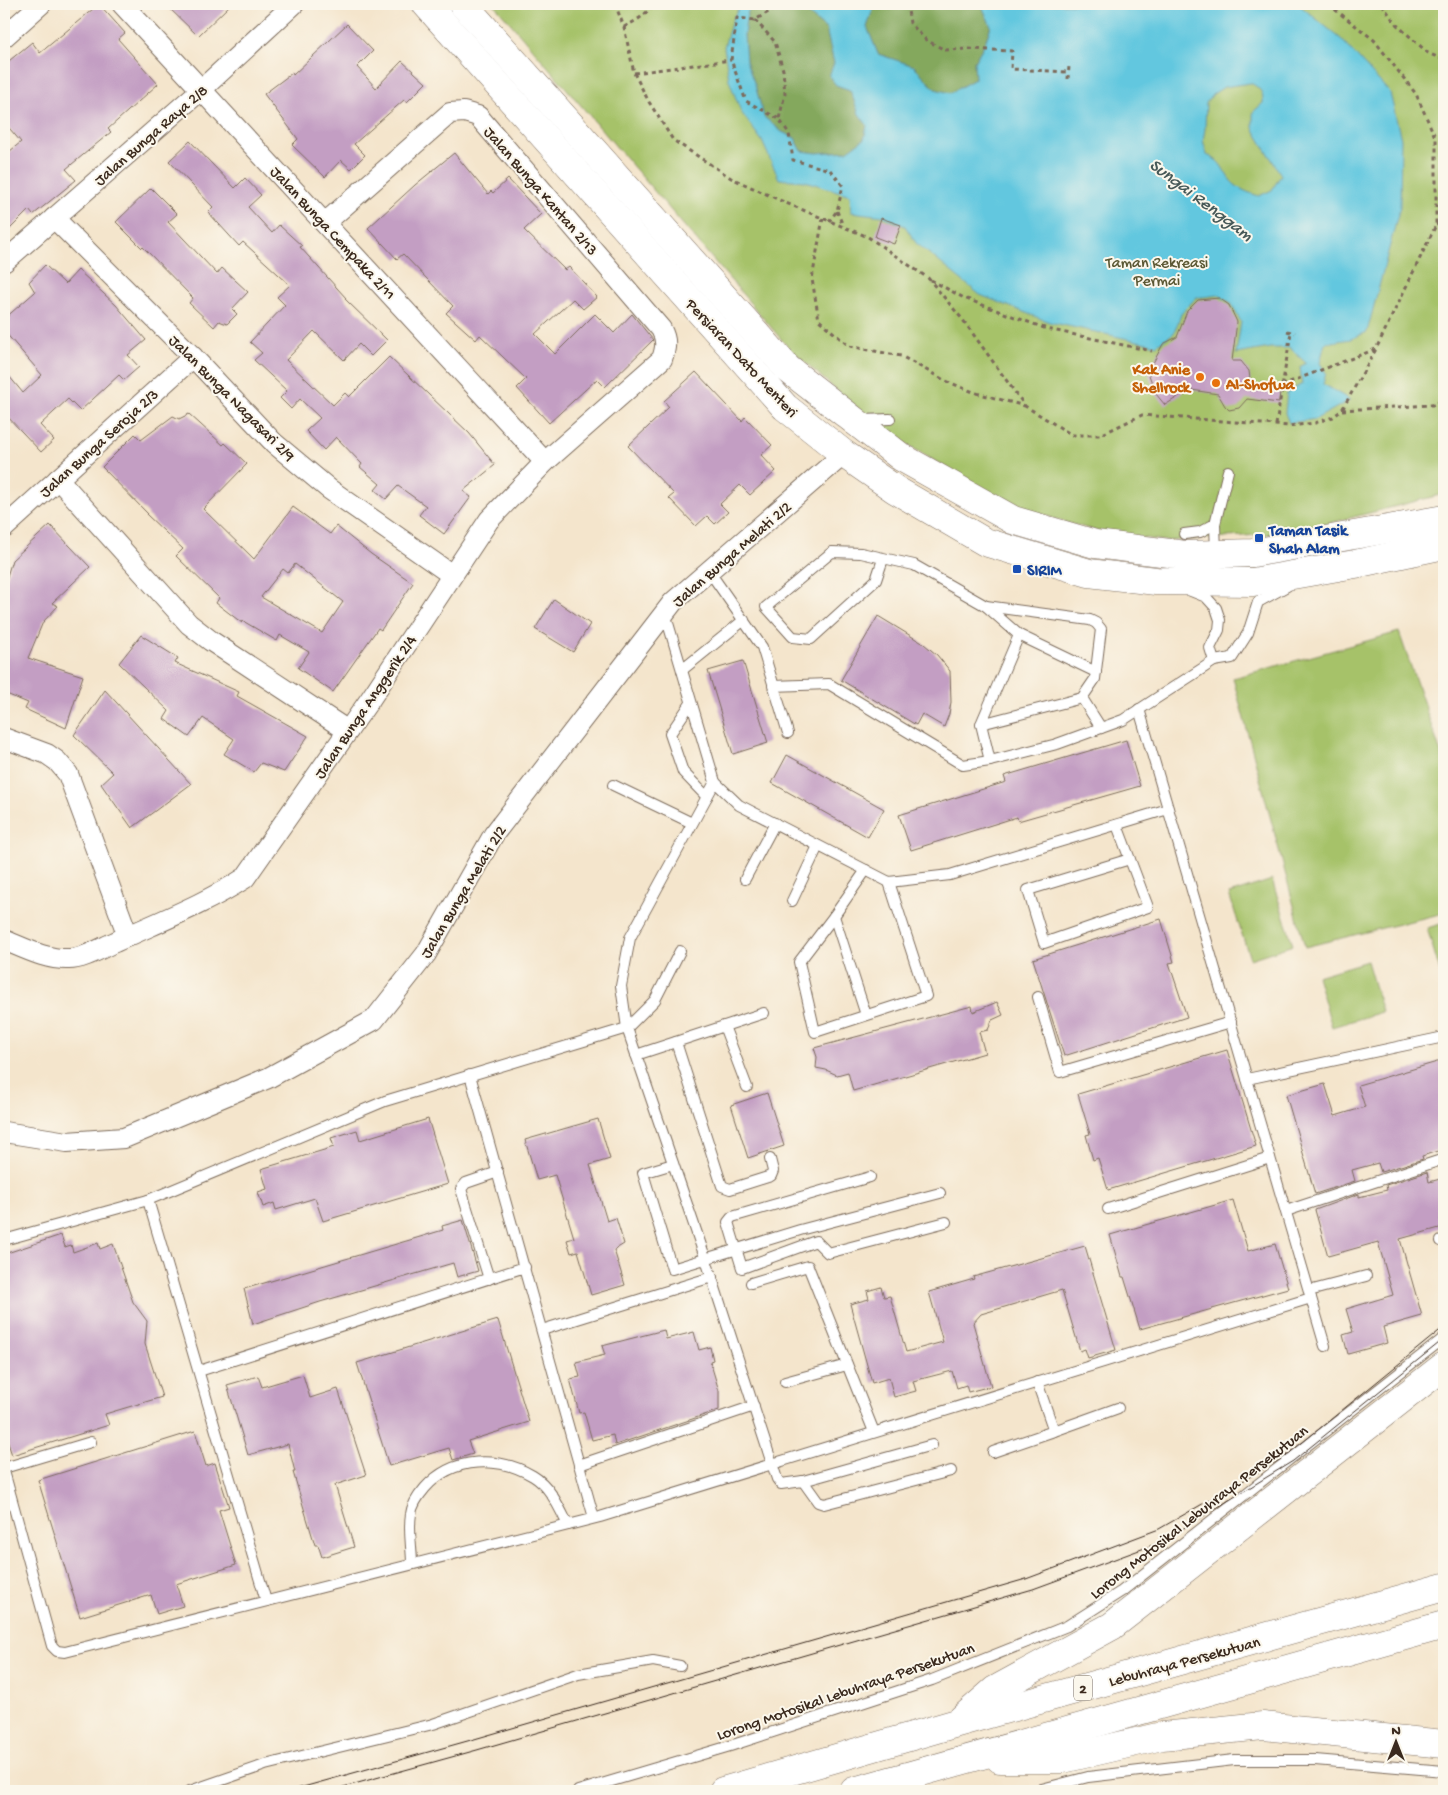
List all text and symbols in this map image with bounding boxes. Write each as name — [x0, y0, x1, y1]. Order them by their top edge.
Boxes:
street label: Jalan Bunga Raya 2/8 — [92, 82, 213, 191]
street label: Jalan Bunga Kantan 2/13 — [478, 124, 601, 261]
water label: Sungai Renggam — [1145, 155, 1257, 247]
street label: Jalan Bunga Cempaka 2/11 — [265, 164, 398, 305]
park label: Taman Rekreasi Permai — [1105, 255, 1208, 292]
street label: Persiaran Dato Menteri — [680, 295, 800, 423]
street label: Jalan Bunga Nagasari 2/9 — [163, 332, 298, 467]
place label: Kak Anie Shellrock — [1132, 362, 1192, 399]
marker: Kak Anie Shellrock — [1194, 371, 1206, 383]
place label: Al-Shofwa — [1225, 376, 1296, 396]
marker: Al-Shofwa — [1210, 377, 1222, 389]
street label: Jalan Bunga Seroja 2/3 — [37, 386, 164, 503]
street label: Jalan Bunga Melati 2/2 — [670, 499, 797, 612]
place label: Taman Tasik Shah Alam — [1267, 523, 1349, 560]
marker: Taman Tasik Shah Alam — [1253, 532, 1265, 544]
marker: SIRIM — [1011, 563, 1023, 575]
place label: SIRIM — [1027, 563, 1062, 582]
street label: Jalan Bunga Anggerik 2/4 — [312, 632, 422, 783]
street label: Jalan Bunga Melati 2/2 — [418, 823, 512, 963]
street label: Lorong Motosikal Lebuhraya Persekutuan — [1087, 1422, 1313, 1605]
street label: Lebuhraya Persekutuan — [1107, 1634, 1263, 1693]
street label: Lorong Motosikal Lebuhraya Persekutuan — [715, 1640, 978, 1746]
road number: 2 — [1074, 1676, 1092, 1700]
north arrow — [1370, 1718, 1420, 1768]
text: N — [1391, 1723, 1401, 1740]

